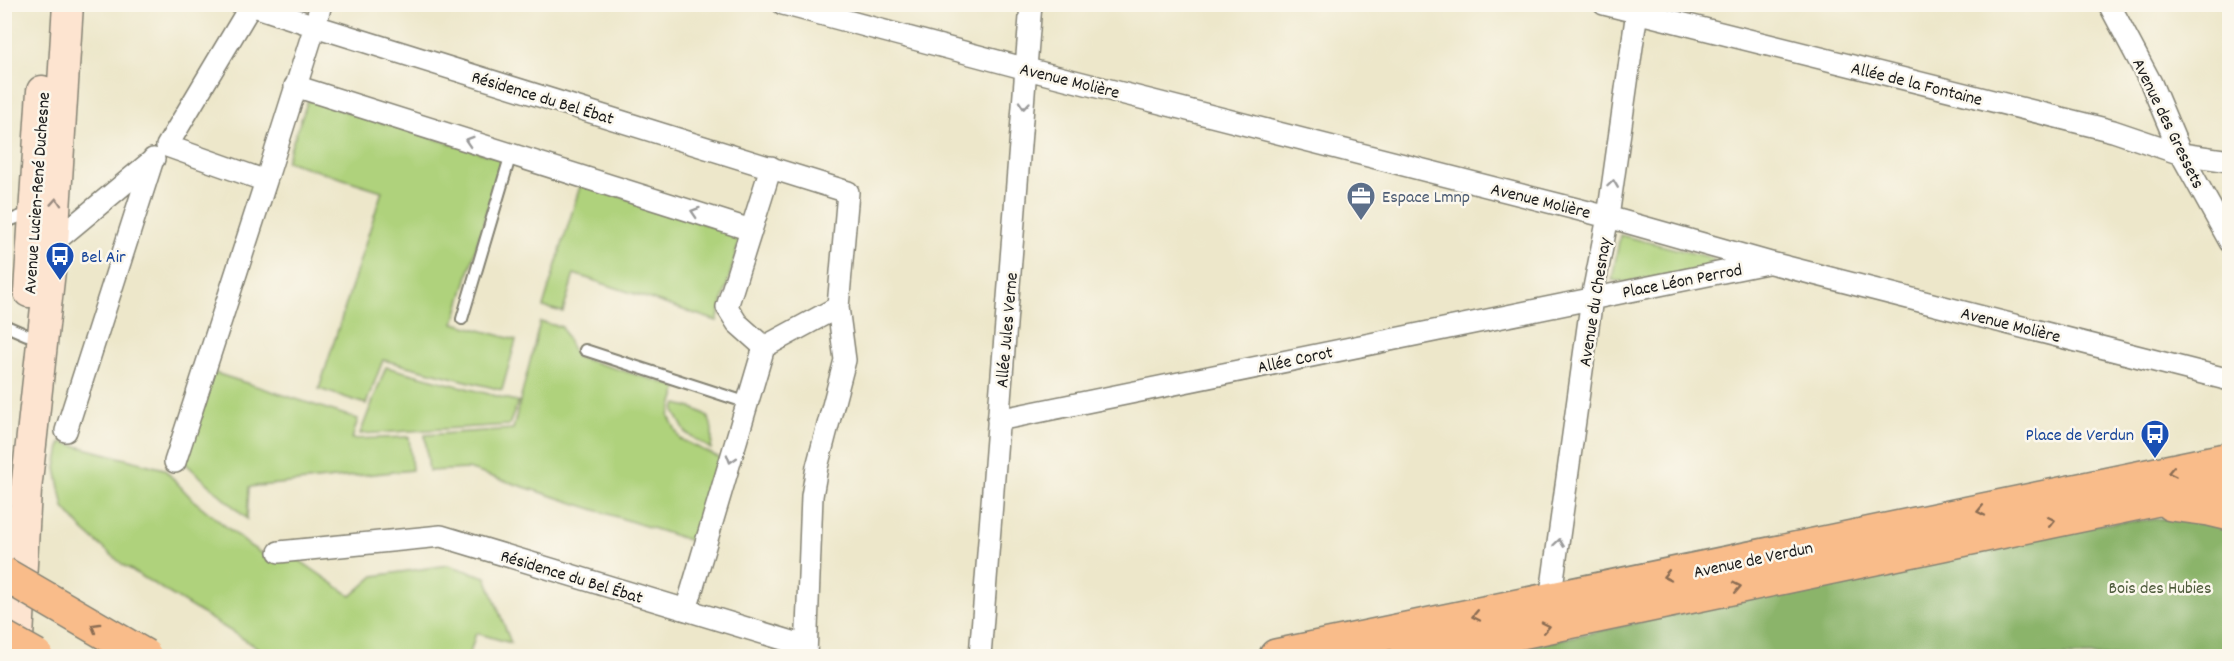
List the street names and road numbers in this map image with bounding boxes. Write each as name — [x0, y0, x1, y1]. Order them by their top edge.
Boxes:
street label: Avenue des Gressets — [2124, 55, 2209, 194]
street label: Allée de la Fontaine — [1848, 57, 1985, 114]
street label: Avenue Molière — [1017, 58, 1122, 107]
street label: Résidence du Bel Ébat — [468, 66, 617, 133]
street label: Avenue Lucien-René Duchesne — [19, 91, 58, 295]
street label: Avenue Molière — [1488, 178, 1593, 227]
street label: Avenue du Chesnay — [1574, 235, 1619, 369]
street label: Place Léon Perrod — [1620, 259, 1745, 306]
street label: Allée Jules Verne — [991, 271, 1026, 389]
street label: Avenue Molière — [1958, 302, 2063, 351]
street label: Allée Corot — [1256, 341, 1336, 382]
street label: Avenue de Verdun — [1691, 537, 1816, 586]
street label: Résidence du Bel Ébat — [497, 545, 646, 612]

